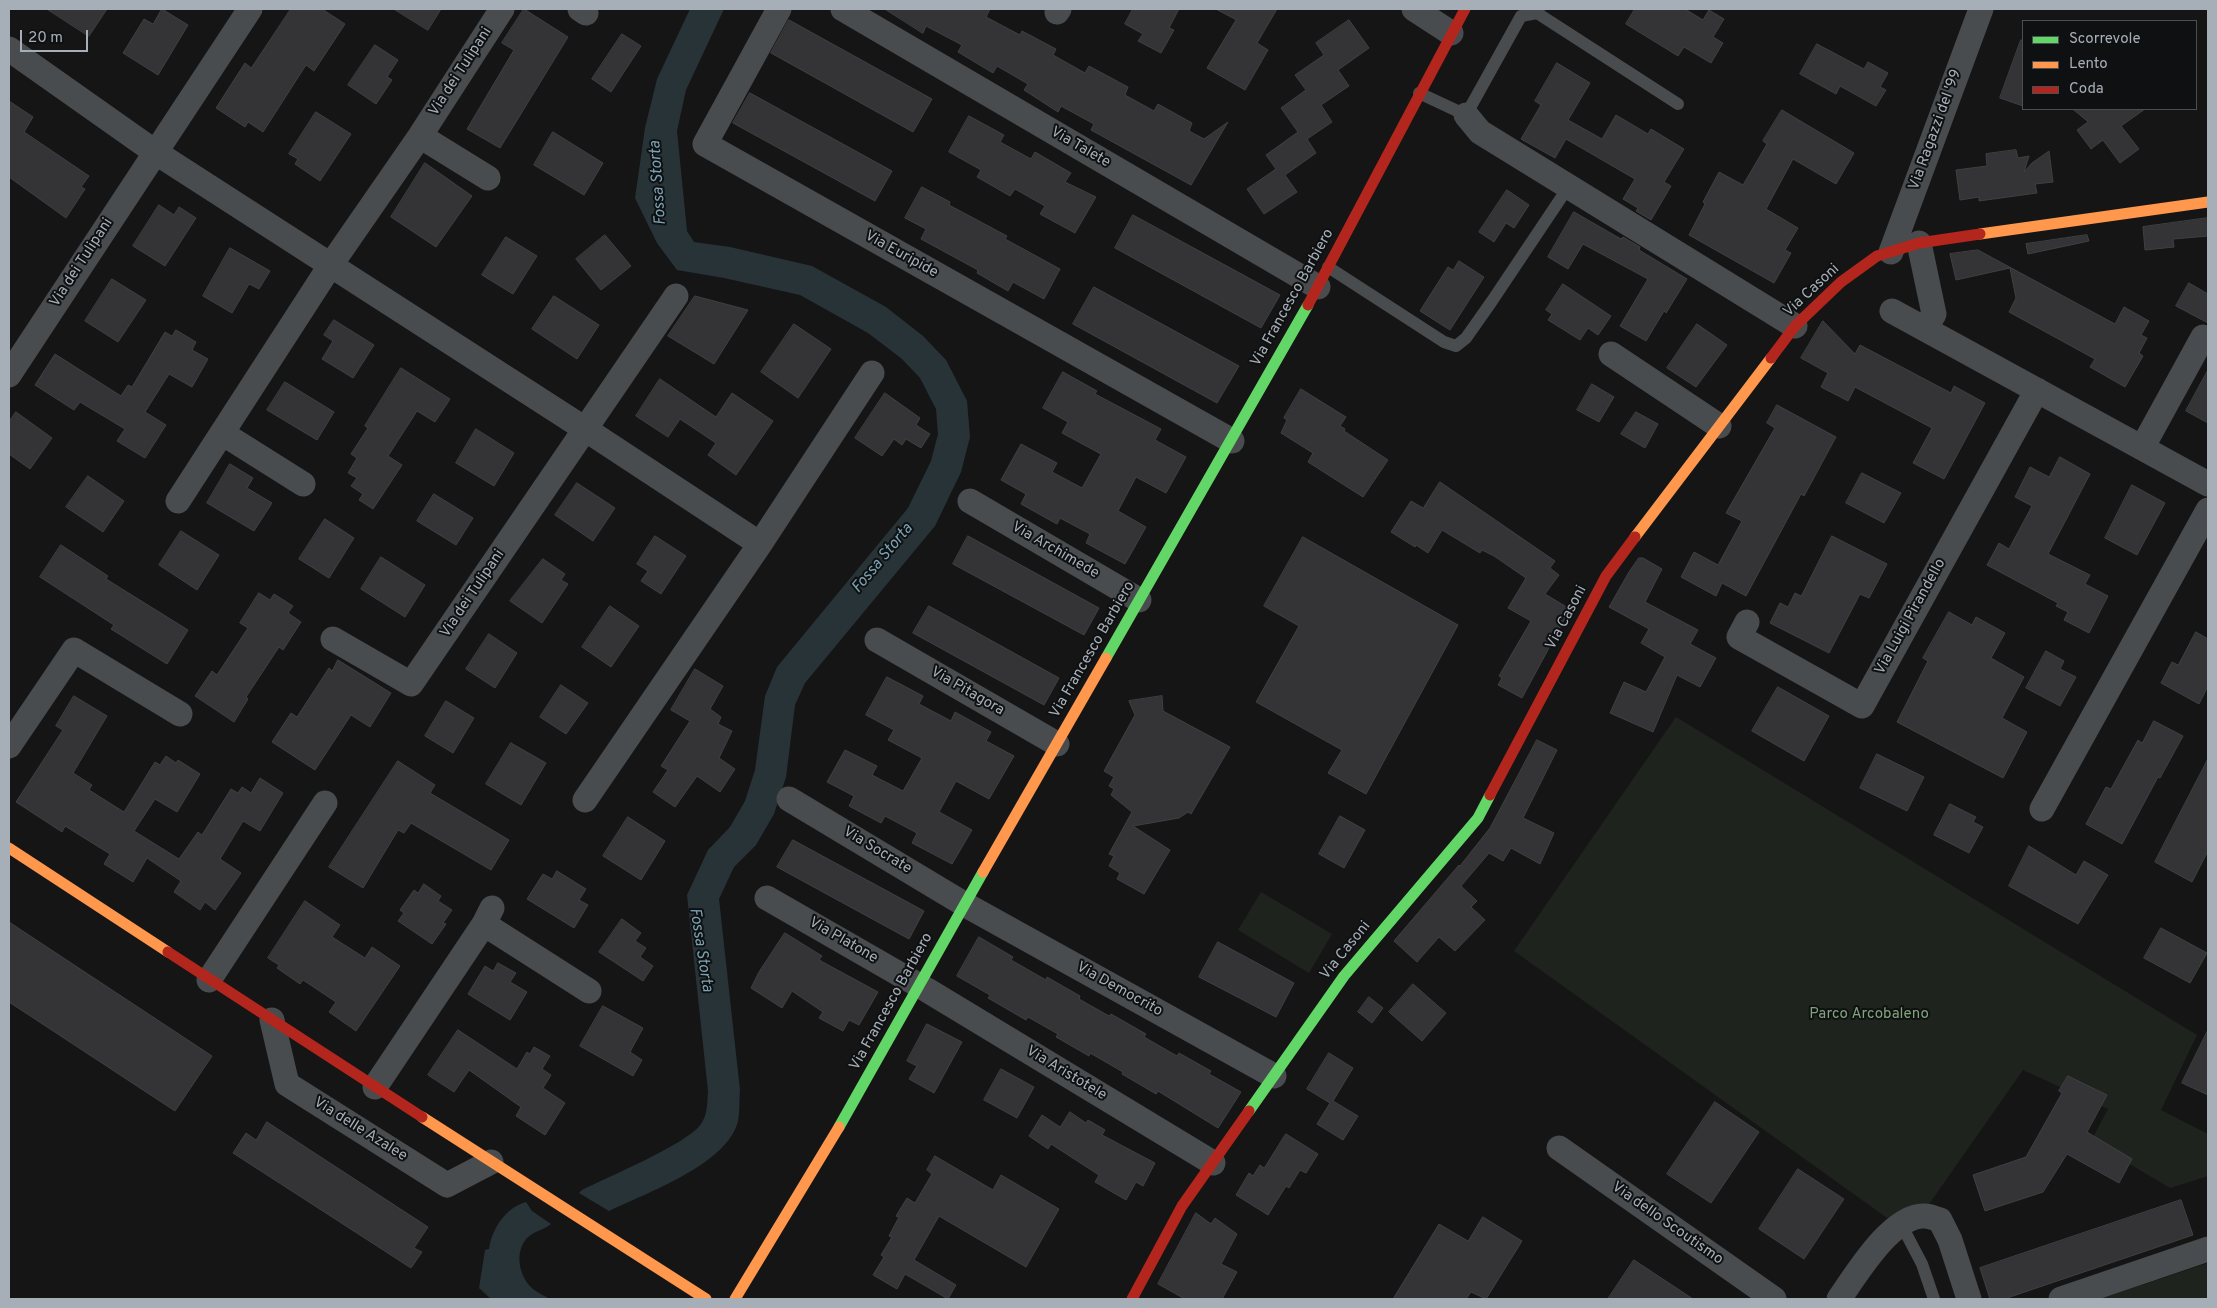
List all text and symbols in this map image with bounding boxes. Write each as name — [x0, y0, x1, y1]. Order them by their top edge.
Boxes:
scale bar — [22, 20, 90, 52]
legend — [2022, 20, 2197, 110]
street label: Via dei Tulipani — [426, 24, 496, 120]
text: 20 m — [28, 29, 63, 48]
text: Scorrevole — [2069, 30, 2141, 49]
text: Lento — [2069, 55, 2108, 74]
street label: Via Ragazzi del '99 — [1906, 67, 1966, 193]
text: Coda — [2069, 80, 2104, 99]
street label: Via Talete — [1047, 124, 1113, 172]
water label: Fossa Storta — [646, 140, 672, 226]
street label: Via dei Tulipani — [47, 215, 117, 311]
street label: Via Francesco Barbiero — [1248, 226, 1338, 370]
street label: Via Euripide — [861, 228, 941, 282]
street label: Via Casoni — [1780, 261, 1844, 321]
street label: Via Archimede — [1008, 519, 1102, 583]
water label: Fossa Storta — [848, 520, 918, 598]
street label: Via dei Tulipani — [437, 547, 509, 641]
street label: Via Luigi Pirandello — [1872, 556, 1950, 678]
street label: Via Francesco Barbiero — [1047, 579, 1139, 721]
street label: Via Casoni — [1543, 583, 1591, 653]
street label: Via Pitagora — [927, 664, 1007, 720]
street label: Via Socrate — [840, 824, 914, 878]
water label: Fossa Storta — [684, 907, 716, 993]
street label: Via Platone — [805, 914, 881, 968]
street label: Via Casoni — [1317, 918, 1375, 984]
street label: Via Francesco Barbiero — [847, 930, 937, 1074]
street label: Via Democrito — [1073, 959, 1165, 1021]
park label: Parco Arcobaleno — [1809, 1006, 1929, 1024]
street label: Via Aristotele — [1022, 1043, 1110, 1105]
street label: Via delle Azalee — [310, 1094, 410, 1166]
street label: Via dello Scoutismo — [1608, 1179, 1726, 1269]

